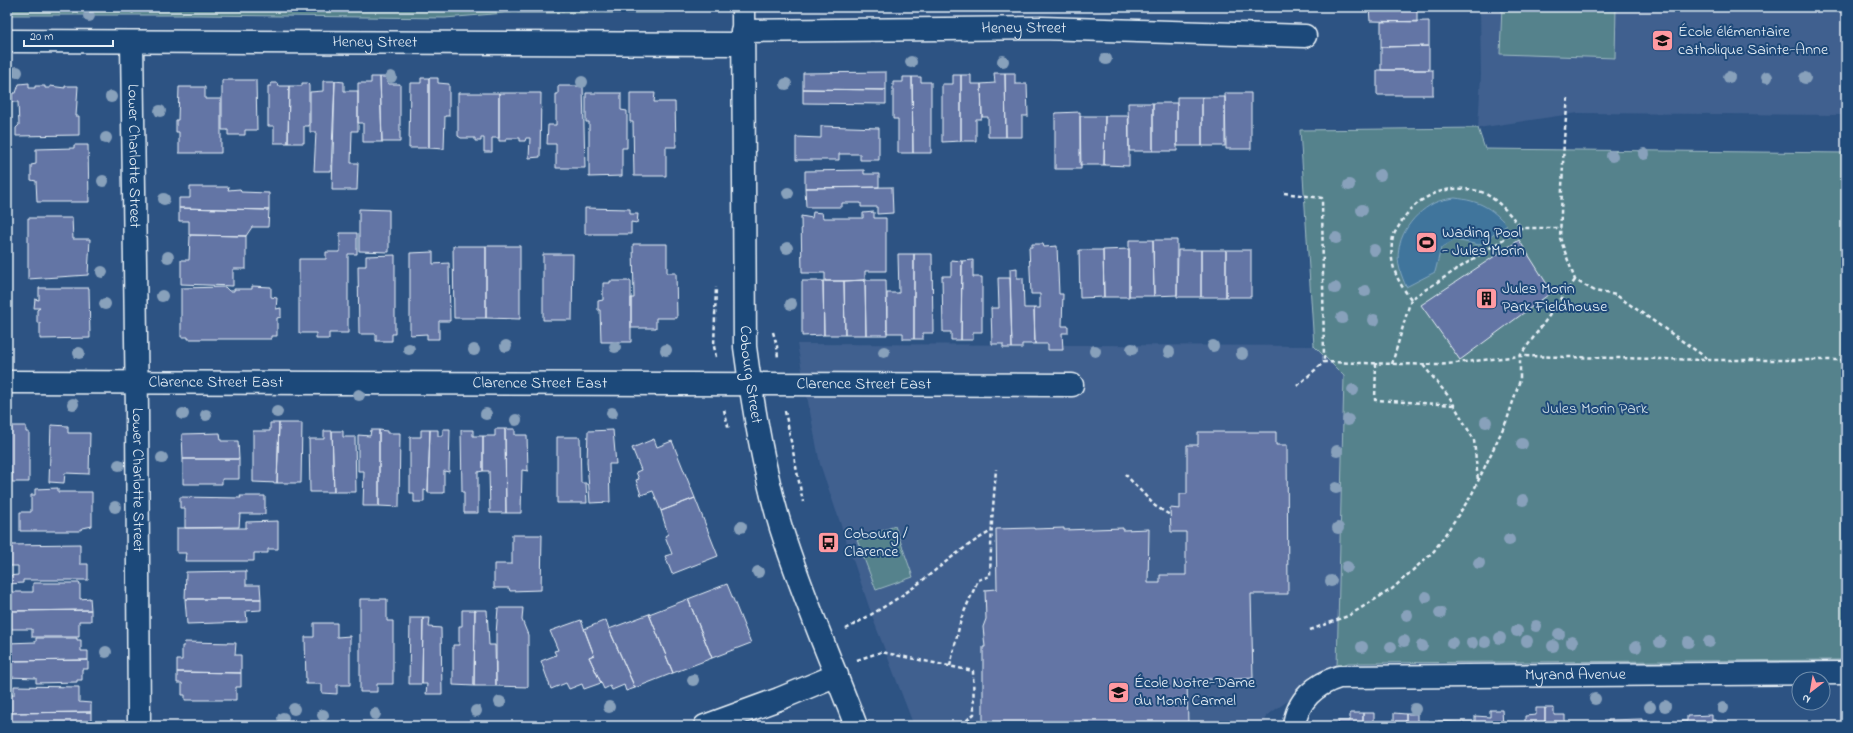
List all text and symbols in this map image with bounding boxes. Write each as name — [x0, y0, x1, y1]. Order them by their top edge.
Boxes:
street label: Heney Street — [981, 16, 1067, 41]
place label: École élémentaire catholique Sainte-Anne — [1678, 20, 1829, 62]
scale bar — [24, 22, 113, 48]
text: 20 m — [30, 28, 53, 46]
school or university icon: École élémentaire catholique Sainte-Anne — [1650, 28, 1676, 54]
street label: Heney Street — [333, 30, 418, 55]
street label: Lower Charlotte Street — [121, 84, 147, 229]
place label: Wading Pool - Jules Morin — [1442, 221, 1525, 263]
sports icon: Wading Pool - Jules Morin — [1413, 229, 1439, 255]
place label: Jules Morin Park Fieldhouse — [1502, 277, 1608, 319]
building icon: Jules Morin Park Fieldhouse — [1474, 285, 1500, 311]
street label: Cobourg Street — [733, 325, 769, 426]
street label: Clarence Street East — [149, 370, 284, 395]
street label: Clarence Street East — [473, 371, 608, 396]
street label: Clarence Street East — [797, 372, 932, 397]
park label: Jules Morin Park — [1542, 397, 1649, 421]
street label: Lower Charlotte Street — [125, 408, 150, 553]
place label: Cobourg / Clarence — [844, 522, 908, 564]
bus stop icon: Cobourg / Clarence — [815, 530, 841, 556]
street label: Myrand Avenue — [1525, 663, 1627, 688]
place label: École Notre-Dame du Mont Carmel — [1134, 671, 1256, 713]
north arrow — [1791, 671, 1831, 711]
school or university icon: École Notre-Dame du Mont Carmel — [1105, 679, 1131, 705]
text: N — [1799, 690, 1814, 707]

